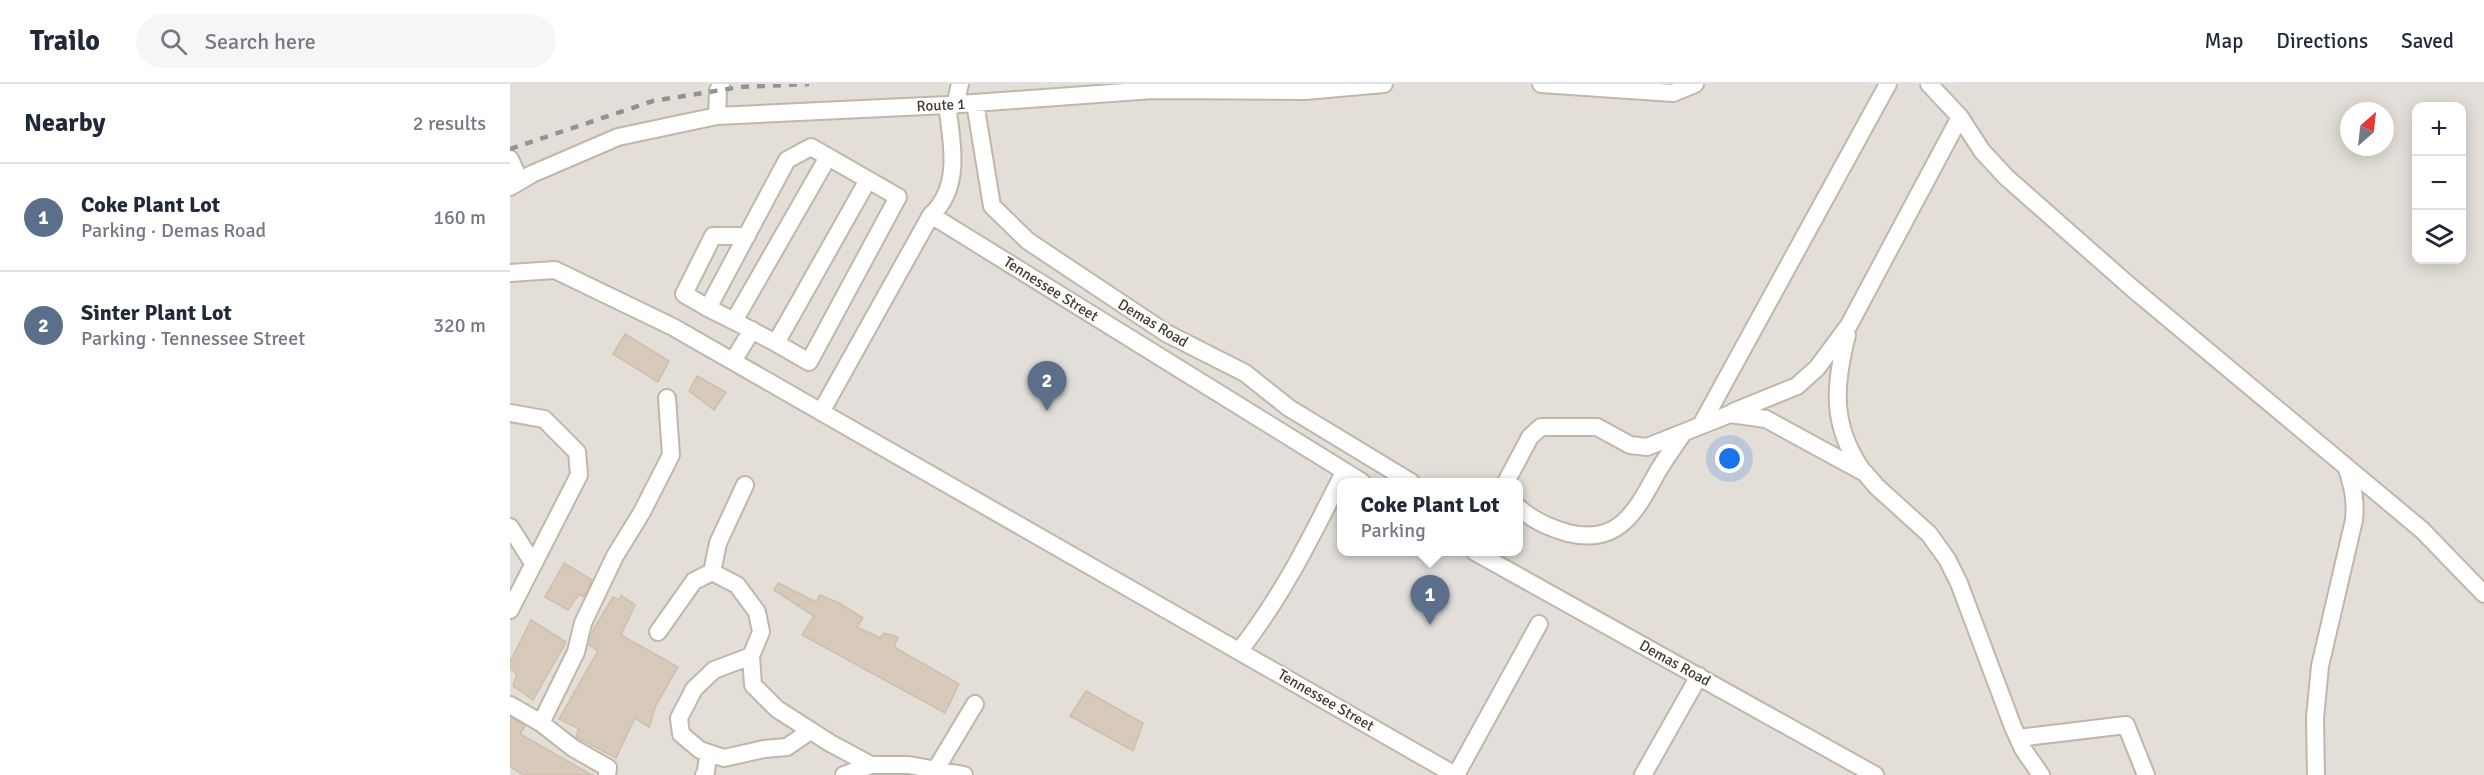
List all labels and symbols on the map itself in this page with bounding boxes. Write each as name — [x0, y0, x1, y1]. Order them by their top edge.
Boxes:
street label: Route 1 — [916, 95, 966, 115]
north arrow — [2340, 102, 2394, 156]
street label: Tennessee Street — [1000, 253, 1102, 325]
street label: Demas Road — [1115, 295, 1191, 351]
pin: 2 — [1028, 362, 1066, 411]
your location — [1715, 444, 1744, 473]
pin: 1 — [1410, 576, 1450, 625]
street label: Demas Road — [1636, 636, 1714, 690]
street label: Tennessee Street — [1275, 665, 1377, 735]

